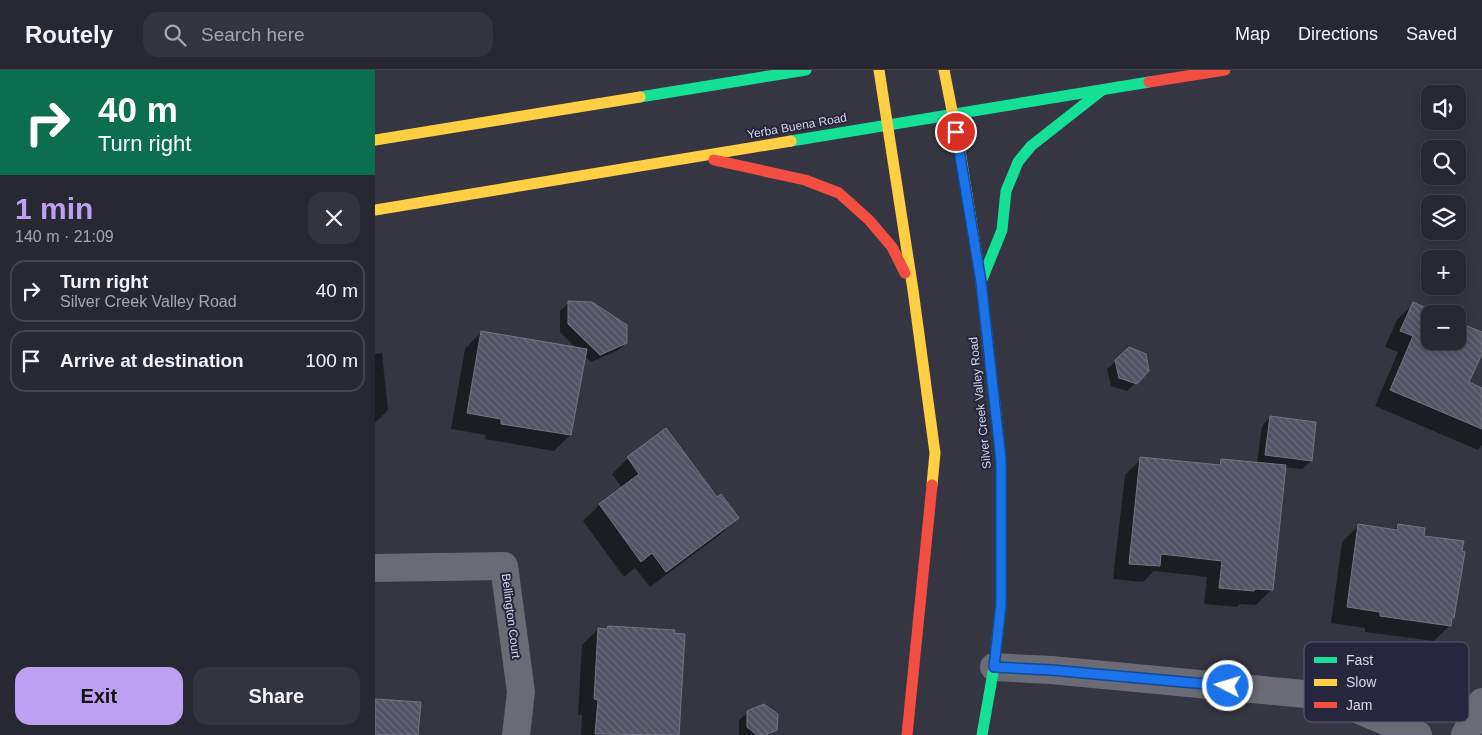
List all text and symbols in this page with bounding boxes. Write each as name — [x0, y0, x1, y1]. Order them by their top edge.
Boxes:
search box — [143, 12, 493, 57]
text: Routely — [25, 21, 113, 48]
icon: search — [161, 21, 189, 49]
text: Search here — [201, 24, 305, 45]
text: Map — [1235, 24, 1270, 44]
text: Directions — [1298, 24, 1378, 44]
text: Saved — [1406, 24, 1457, 44]
map controls — [1421, 85, 1466, 350]
button: sound — [1421, 85, 1466, 130]
icon: right — [15, 90, 80, 155]
text: 40 m — [98, 90, 178, 129]
street label: Yerba Buena Road — [746, 110, 848, 142]
pin — [935, 111, 977, 153]
icon: arrive — [942, 118, 970, 146]
text: Turn right — [98, 131, 191, 156]
button: search — [1421, 140, 1466, 185]
text: 1 min — [15, 192, 93, 225]
button: close — [308, 192, 360, 244]
button: layers — [1421, 195, 1466, 240]
text: 140 m · 21:09 — [15, 228, 114, 245]
button: + — [1421, 250, 1466, 295]
text: Turn right — [60, 271, 148, 292]
icon: right — [17, 277, 45, 305]
text: 40 m — [316, 280, 358, 301]
text: Silver Creek Valley Road — [60, 293, 237, 310]
button: − — [1421, 305, 1466, 350]
street label: Silver Creek Valley Road — [966, 336, 994, 470]
icon: arrive — [17, 347, 45, 375]
text: Arrive at destination — [60, 350, 244, 371]
text: 100 m — [305, 350, 358, 371]
street label: Bellington Court — [499, 573, 523, 660]
legend — [1304, 642, 1469, 722]
text: Fast — [1346, 652, 1373, 668]
position arrow — [1201, 659, 1253, 711]
button: Exit — [15, 667, 183, 725]
button: Share — [193, 667, 360, 725]
text: Slow — [1346, 674, 1377, 690]
text: Jam — [1346, 697, 1372, 713]

